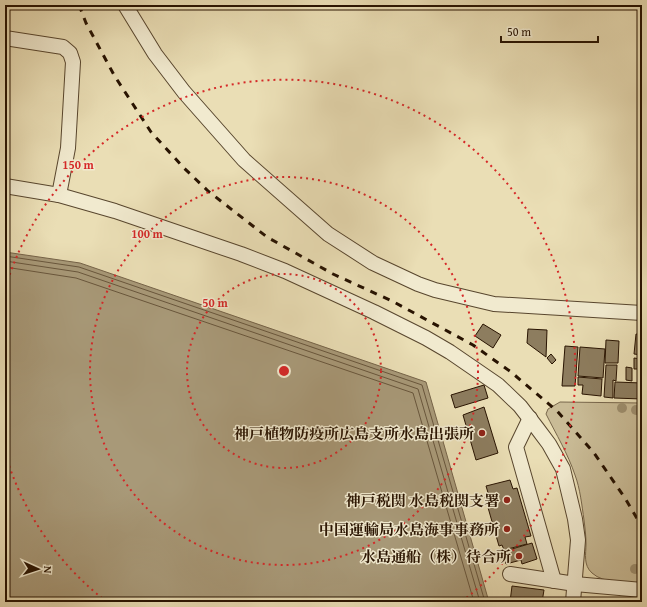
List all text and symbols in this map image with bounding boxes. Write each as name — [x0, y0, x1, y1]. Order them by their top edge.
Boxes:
scale bar — [501, 18, 598, 44]
text: 50 m — [507, 23, 531, 40]
text: 150 m — [62, 156, 95, 173]
text: 100 m — [131, 225, 164, 242]
text: 50 m — [202, 294, 228, 311]
centre of rings — [277, 364, 291, 378]
place label: 神戸植物防疫所広島支所水島出張所 — [234, 423, 474, 444]
marker: 神戸植物防疫所広島支所水島出張所 — [477, 428, 487, 438]
place label: 神戸税関 水島税関支署 — [346, 490, 499, 511]
marker: 神戸税関 水島税関支署 — [502, 495, 512, 505]
place label: 中国運輸局水島海事事務所 — [319, 519, 499, 540]
marker: 中国運輸局水島海事事務所 — [502, 524, 512, 534]
place label: 水島通船（株）待合所 — [361, 546, 511, 567]
north arrow — [18, 549, 58, 589]
marker: 水島通船（株）待合所 — [514, 551, 524, 561]
text: N — [40, 565, 56, 574]

